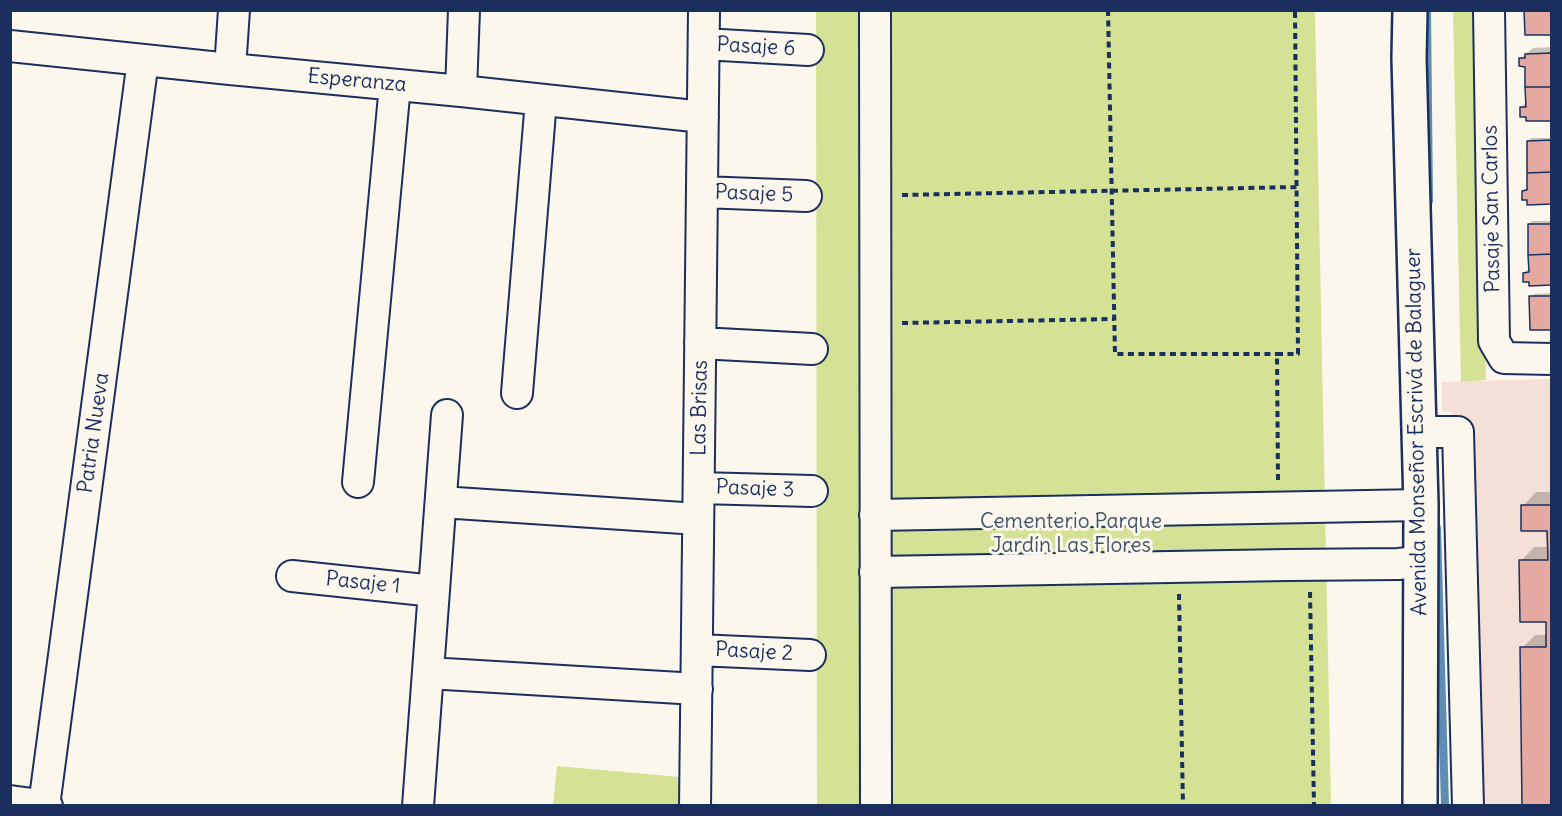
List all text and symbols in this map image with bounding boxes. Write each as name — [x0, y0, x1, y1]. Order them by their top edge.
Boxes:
street label: Pasaje 6 — [716, 32, 796, 62]
street label: Esperanza — [306, 64, 408, 98]
street label: Pasaje San Carlos — [1478, 125, 1506, 293]
street label: Pasaje 5 — [714, 180, 794, 208]
street label: Avenida Monseñor Escrivá de Balaguer — [1401, 248, 1433, 616]
street label: Las Brisas — [687, 360, 713, 456]
street label: Patria Nueva — [73, 371, 115, 495]
street label: Pasaje 3 — [715, 475, 795, 503]
park label: Cementerio Parque Jardín Las Flores — [980, 509, 1162, 559]
street label: Pasaje 1 — [324, 567, 402, 599]
street label: Pasaje 2 — [714, 637, 794, 667]

